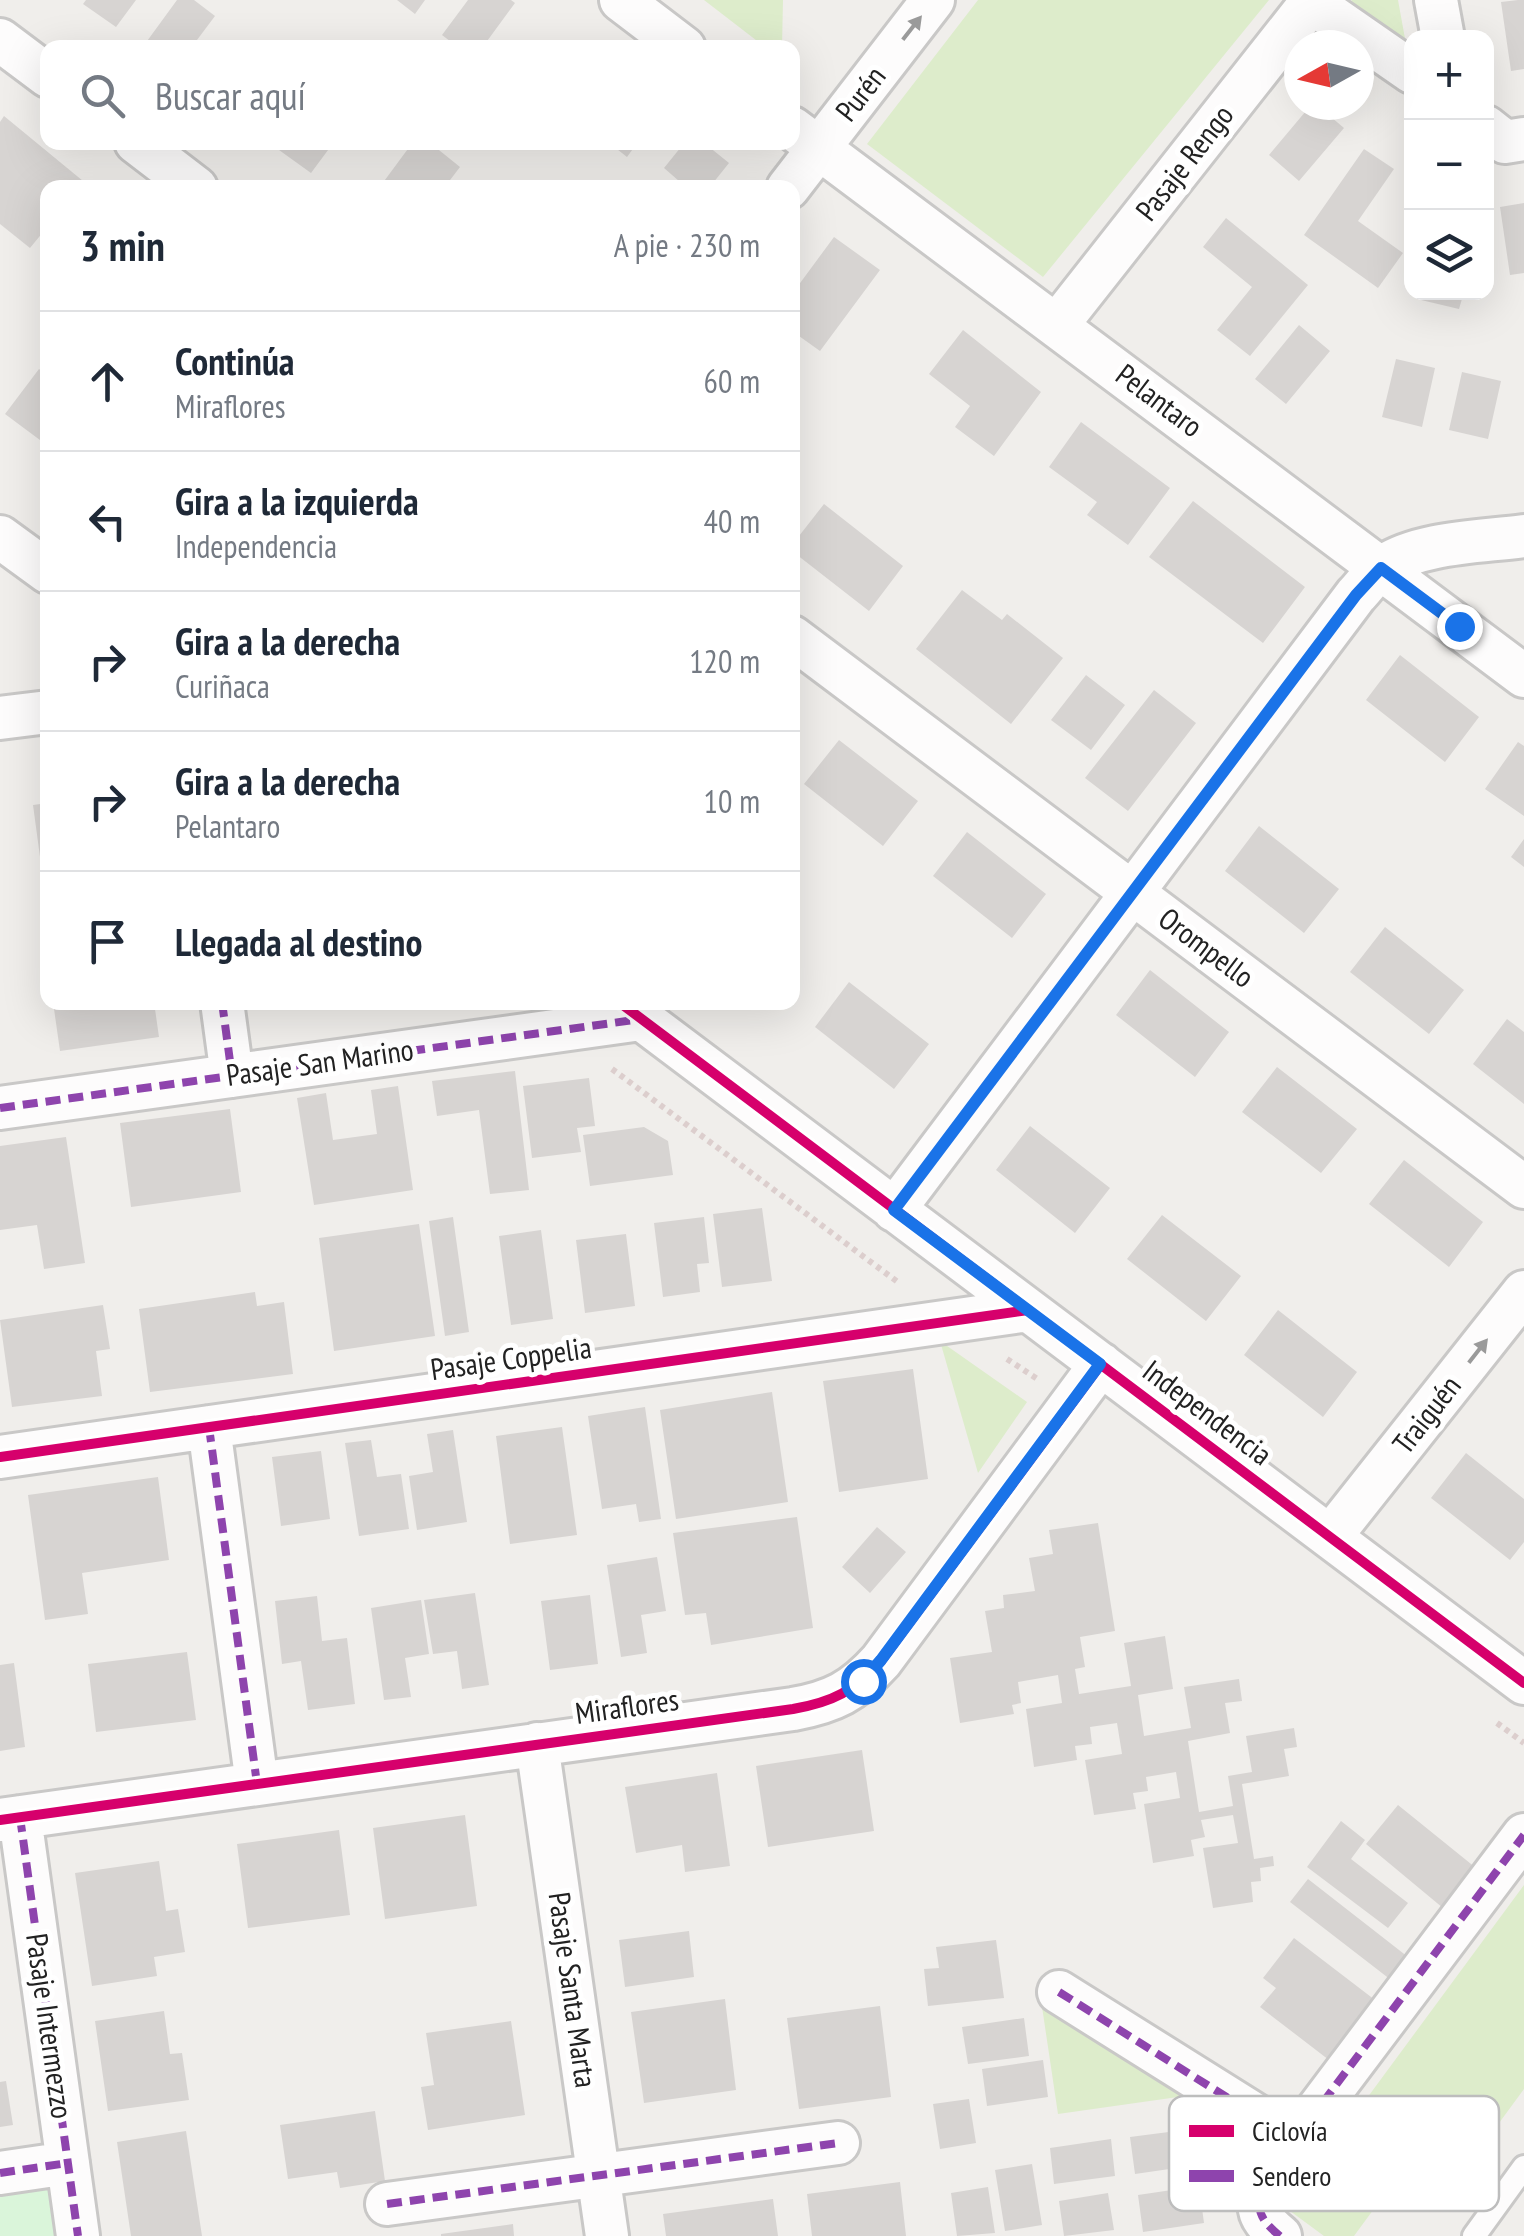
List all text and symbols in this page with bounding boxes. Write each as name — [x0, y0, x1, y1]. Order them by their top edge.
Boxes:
one-way arrow — [901, 15, 922, 40]
north arrow — [1284, 30, 1374, 120]
map controls — [1404, 30, 1494, 300]
button: + — [1404, 30, 1494, 120]
search box — [40, 40, 800, 150]
street label: Purén — [826, 58, 894, 129]
icon: search — [75, 68, 130, 123]
text: Buscar aquí — [155, 71, 306, 120]
street label: Pasaje Rengo — [1126, 96, 1241, 228]
button: − — [1404, 120, 1494, 210]
button: layers — [1404, 210, 1494, 300]
text: 3 min — [80, 218, 165, 273]
text: A pie · 230 m — [614, 224, 760, 266]
text: Continúa — [175, 336, 295, 385]
icon: ahead — [80, 354, 135, 409]
street label: Pelantaro — [1109, 355, 1211, 445]
text: 60 m — [704, 360, 760, 402]
text: Miraflores — [175, 385, 286, 427]
text: Gira a la izquierda — [175, 476, 419, 525]
icon: left — [80, 494, 135, 549]
text: 40 m — [704, 500, 760, 542]
text: Independencia — [175, 525, 337, 567]
route end — [1437, 604, 1483, 650]
text: Gira a la derecha — [175, 616, 400, 665]
icon: right — [80, 634, 135, 689]
text: 120 m — [689, 640, 760, 682]
text: Curiñaca — [175, 665, 270, 707]
text: Gira a la derecha — [175, 756, 400, 805]
icon: right — [80, 774, 135, 829]
text: 10 m — [704, 780, 760, 822]
text: Pelantaro — [175, 805, 280, 847]
street label: Orompello — [1151, 898, 1262, 995]
icon: arrive — [80, 914, 135, 969]
text: Llegada al destino — [175, 917, 422, 966]
street label: Pasaje San Marino — [224, 1029, 416, 1094]
street label: Pasaje Coppelia — [428, 1327, 594, 1388]
one-way arrow — [1467, 1338, 1488, 1364]
street label: Independencia — [1136, 1351, 1280, 1473]
street label: Traiguén — [1383, 1367, 1469, 1461]
route start — [841, 1659, 887, 1705]
street label: Miraflores — [573, 1679, 681, 1732]
street label: Pasaje Santa Marta — [540, 1890, 607, 2090]
street label: Pasaje Intermezzo — [18, 1931, 83, 2121]
legend — [1169, 2096, 1499, 2211]
text: Ciclovía — [1252, 2112, 1327, 2149]
text: Sendero — [1252, 2157, 1331, 2194]

